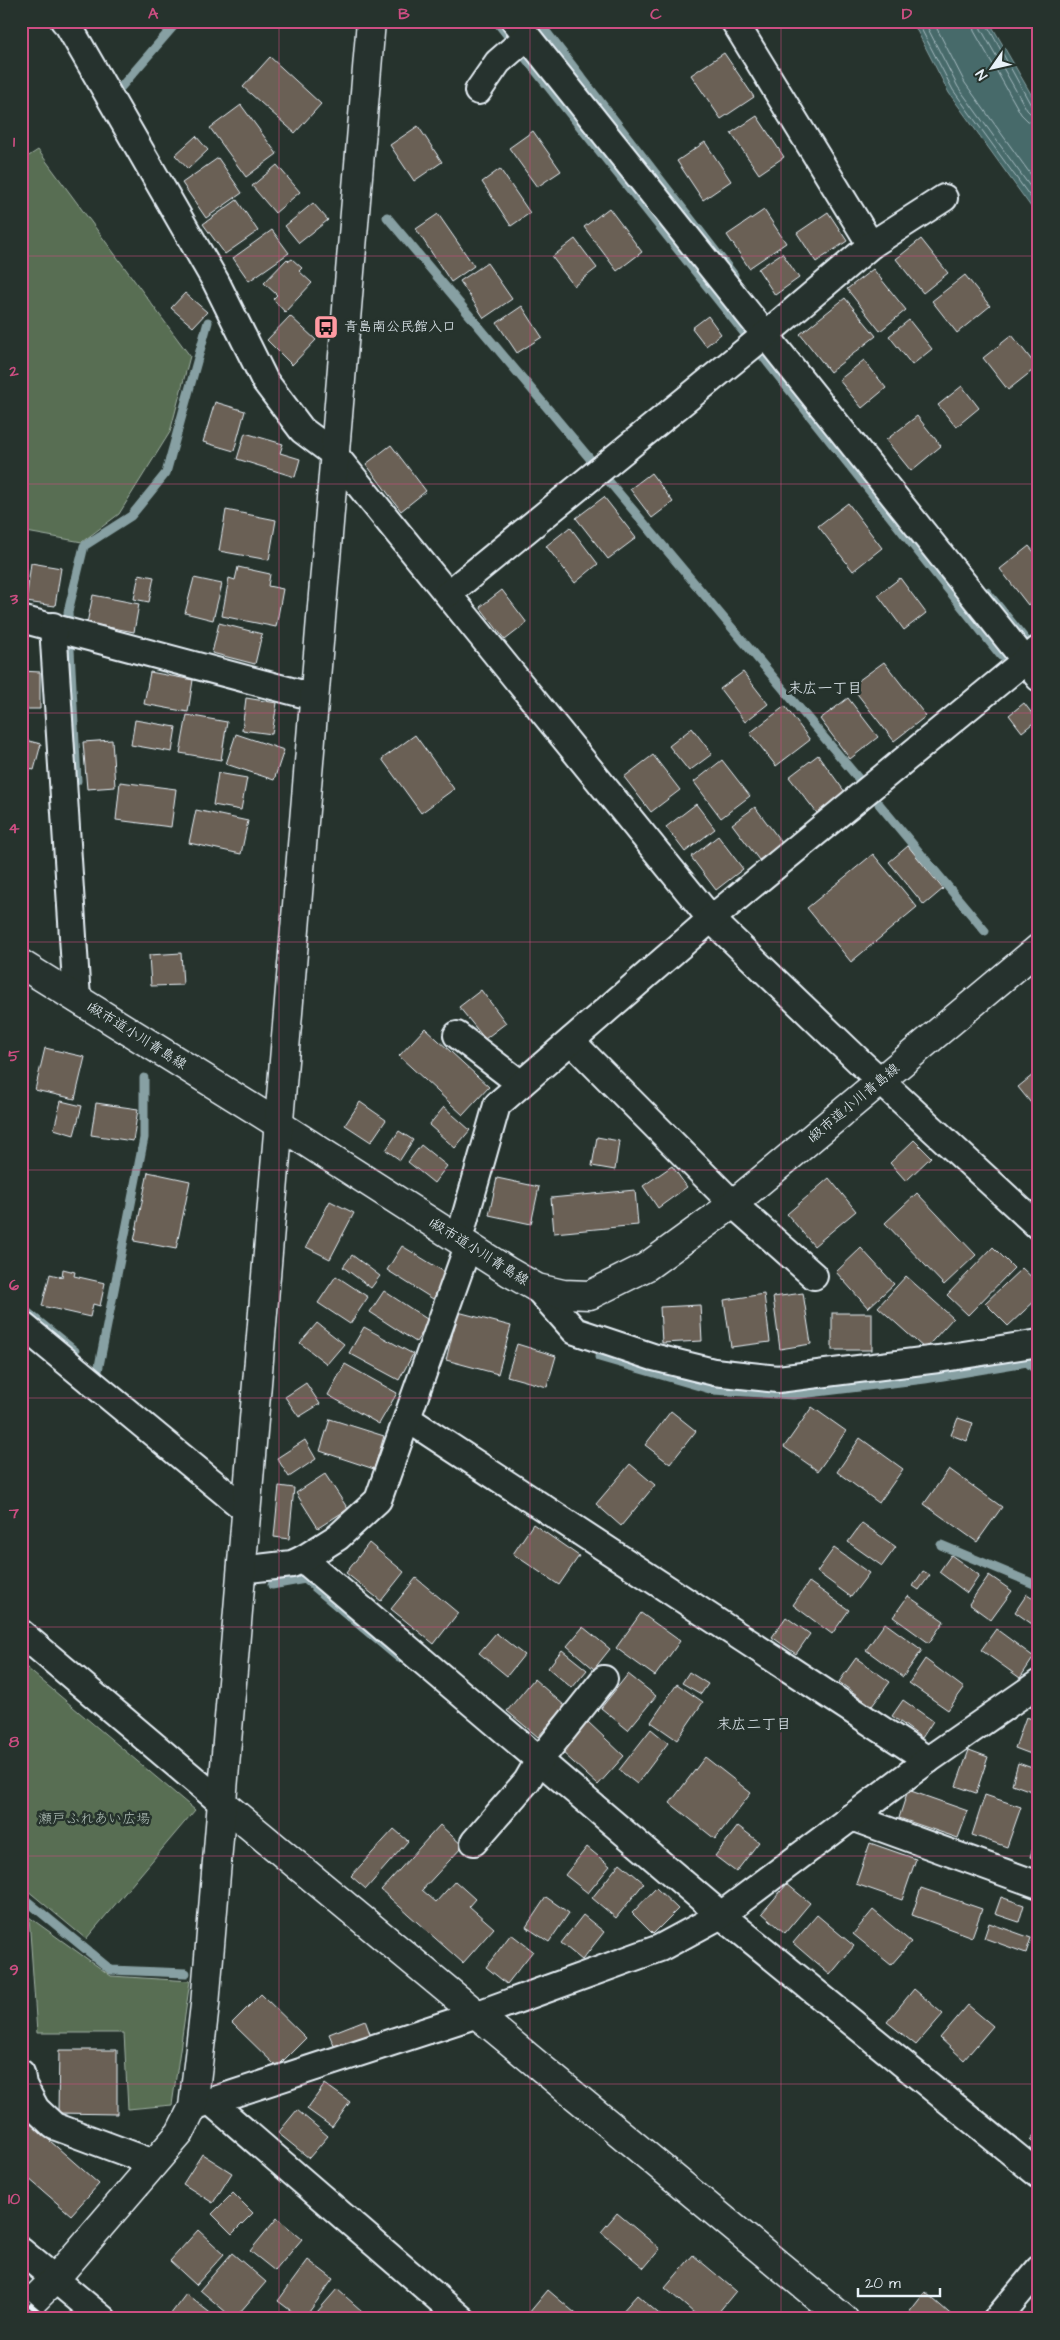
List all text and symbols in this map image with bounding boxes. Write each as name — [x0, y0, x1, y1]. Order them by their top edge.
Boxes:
text: A — [148, 3, 159, 25]
text: B — [398, 3, 410, 25]
text: C — [650, 3, 662, 25]
text: D — [902, 3, 913, 25]
north arrow — [968, 42, 1018, 92]
text: N — [971, 65, 993, 84]
text: 1 — [13, 131, 16, 153]
bus stop icon: 青島南公民館入口 — [313, 314, 339, 340]
place label: 青島南公民館入口 — [344, 317, 456, 337]
text: 2 — [8, 360, 19, 382]
text: 3 — [9, 588, 19, 610]
district label: 末広一丁目 — [787, 678, 863, 699]
text: 4 — [9, 817, 20, 839]
street label: 1級市道小川青島線 — [83, 997, 191, 1075]
text: 5 — [8, 1045, 20, 1067]
street label: 1級市道小川青島線 — [804, 1059, 904, 1147]
street label: 1級市道小川青島線 — [425, 1213, 533, 1291]
text: 6 — [9, 1274, 19, 1296]
text: 7 — [8, 1502, 19, 1524]
district label: 末広二丁目 — [716, 1714, 792, 1735]
text: 8 — [9, 1731, 20, 1753]
park label: 瀬戸ふれあい広場 — [38, 1809, 150, 1829]
text: 9 — [9, 1959, 19, 1981]
text: 10 — [8, 2188, 20, 2210]
scale bar — [858, 2265, 940, 2297]
text: 20 m — [865, 2273, 901, 2294]

